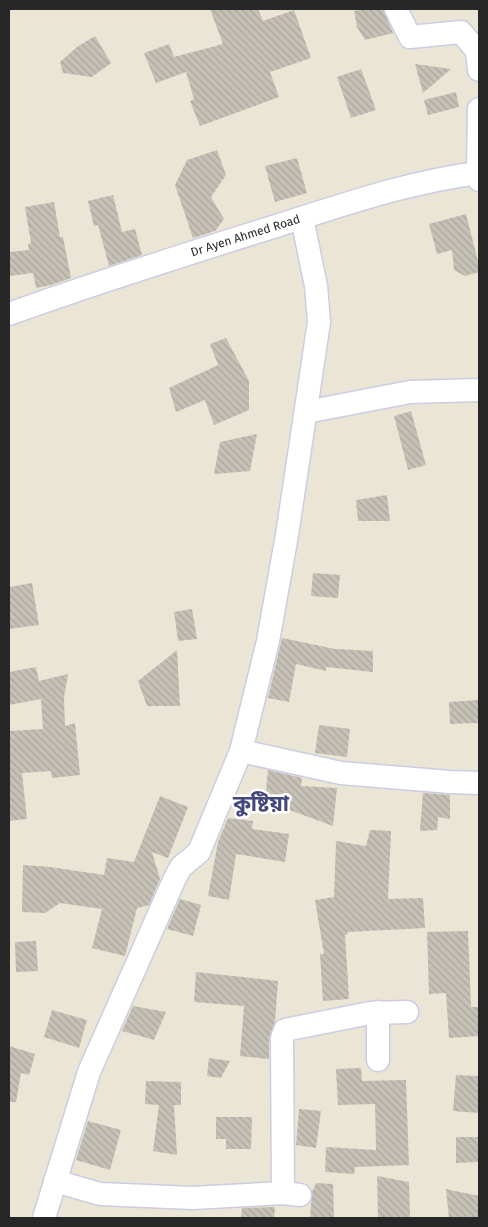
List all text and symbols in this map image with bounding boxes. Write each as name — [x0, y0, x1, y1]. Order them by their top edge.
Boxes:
street label: Dr Ayen Ahmed Road — [189, 212, 302, 259]
district label: কুষ্টিয়া — [232, 790, 290, 817]

